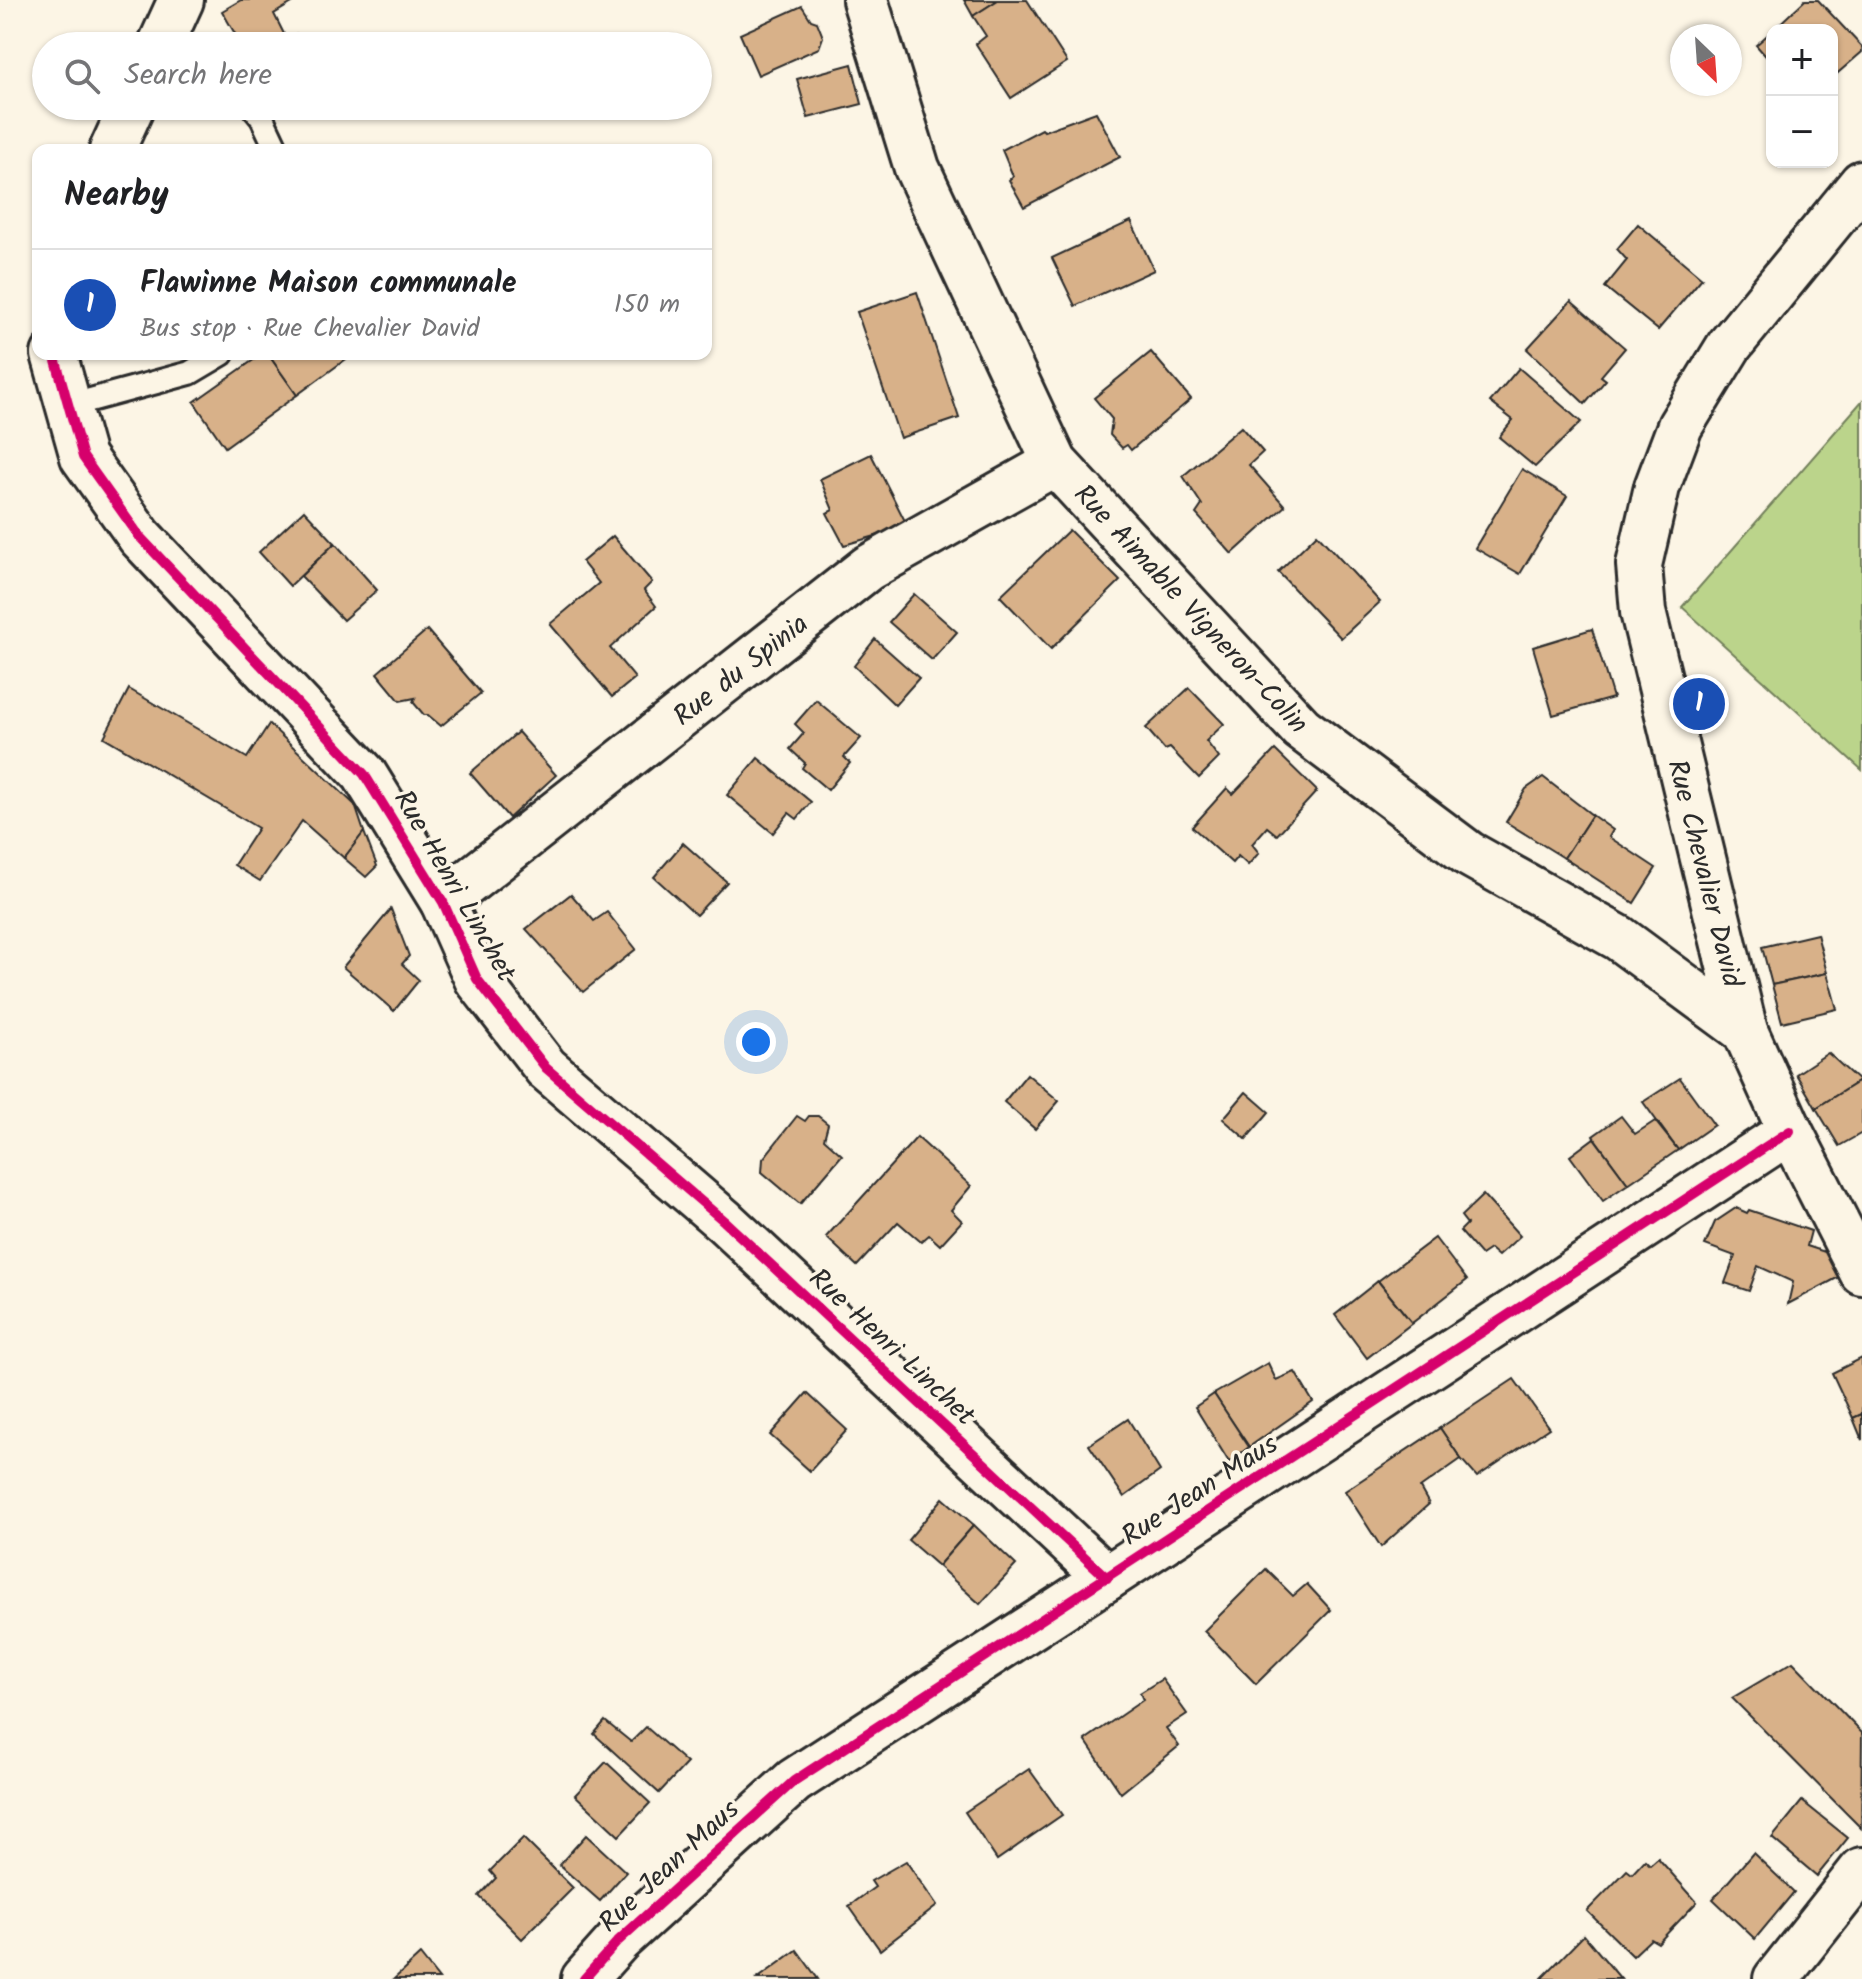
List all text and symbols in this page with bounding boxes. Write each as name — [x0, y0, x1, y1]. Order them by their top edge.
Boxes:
north arrow — [1670, 24, 1742, 96]
map controls — [1766, 24, 1838, 168]
button: + — [1766, 24, 1838, 96]
search box — [32, 32, 712, 120]
text: Search here — [124, 52, 272, 100]
icon: search — [60, 54, 104, 98]
button: − — [1766, 96, 1838, 168]
text: Nearby — [64, 169, 169, 223]
text: Flawinne Maison communale — [140, 260, 516, 308]
text: 1 — [86, 284, 94, 326]
text: 150 m — [614, 284, 680, 326]
text: Bus stop · Rue Chevalier David — [140, 308, 480, 350]
street label: Rue Aimable Vigneron-Colin — [1062, 474, 1319, 745]
street label: Rue du Spinia — [664, 603, 819, 739]
pin: 1 — [1673, 674, 1725, 734]
street label: Rue Chevalier David — [1654, 755, 1754, 993]
street label: Rue Henri Linchet — [381, 782, 528, 992]
your location — [736, 1022, 776, 1062]
street label: Rue Henri Linchet — [797, 1258, 986, 1438]
street label: Rue Jean Maus — [1113, 1423, 1288, 1559]
street label: Rue Jean Maus — [589, 1789, 751, 1944]

